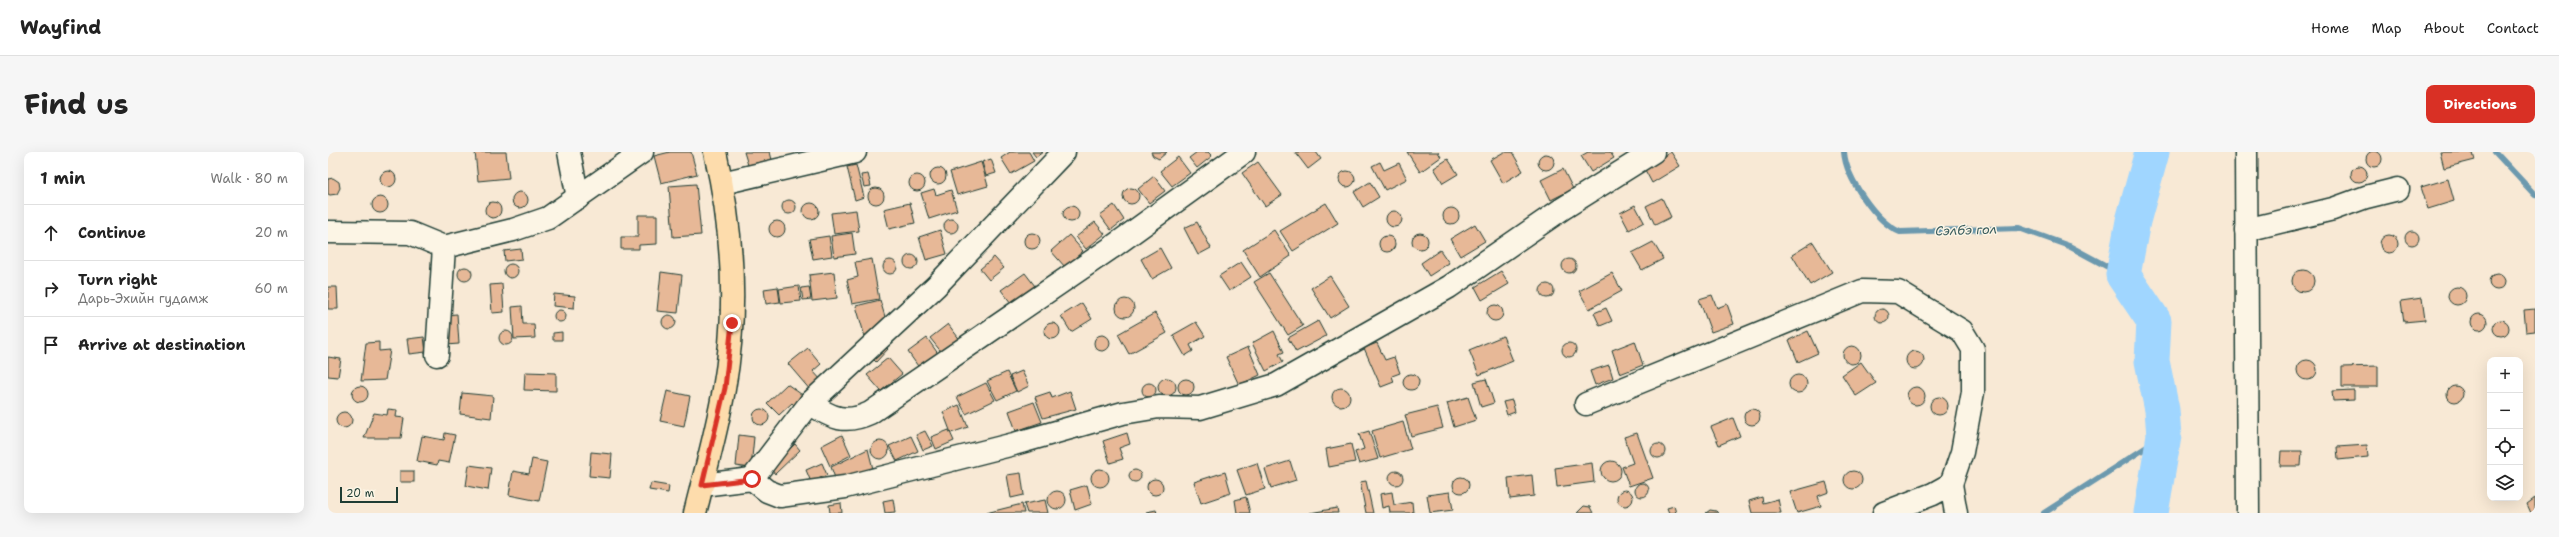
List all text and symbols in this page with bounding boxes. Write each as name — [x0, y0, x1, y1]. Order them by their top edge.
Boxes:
text: Wayfind — [20, 15, 101, 40]
text: Home — [2311, 19, 2350, 37]
text: Map — [2372, 19, 2402, 37]
text: About — [2424, 19, 2465, 37]
text: Contact — [2487, 19, 2539, 37]
text: Find us — [24, 85, 129, 123]
button: Directions — [2426, 85, 2535, 123]
text: 1 min — [40, 167, 85, 189]
text: Walk · 80 m — [210, 170, 288, 187]
water label: Сэлбэ гол — [1935, 220, 1997, 240]
icon: ahead — [40, 222, 62, 244]
text: Continue — [78, 223, 146, 243]
text: 20 m — [255, 224, 288, 241]
text: Turn right — [78, 270, 158, 290]
icon: right — [40, 278, 62, 300]
text: 60 m — [255, 280, 288, 297]
text: Дарь-Эхийн гудамж — [78, 290, 208, 307]
route end — [723, 314, 741, 332]
icon: arrive — [40, 334, 62, 356]
text: Arrive at destination — [78, 335, 246, 355]
map controls — [2487, 357, 2523, 501]
button: + — [2487, 357, 2523, 393]
button: − — [2487, 393, 2523, 429]
button: locate — [2487, 429, 2523, 465]
button: layers — [2487, 465, 2523, 501]
route start — [743, 470, 761, 488]
scale bar — [340, 485, 398, 504]
text: 20 m — [346, 486, 374, 501]

